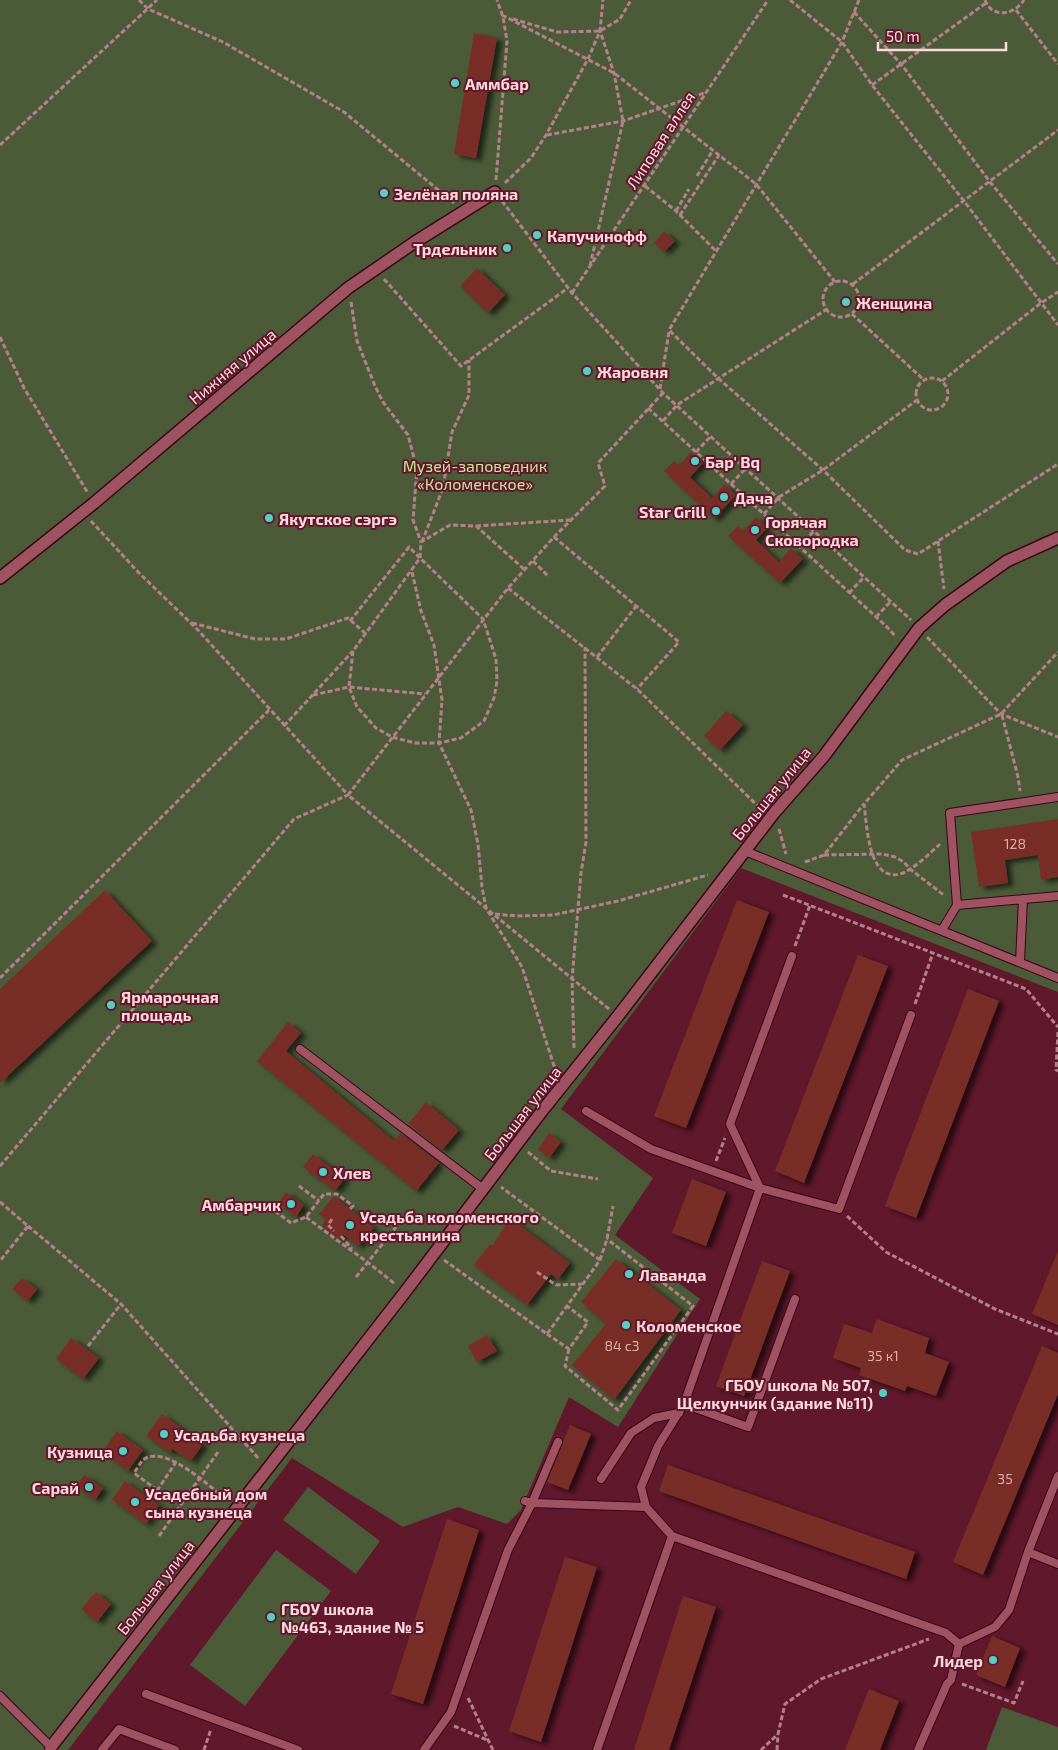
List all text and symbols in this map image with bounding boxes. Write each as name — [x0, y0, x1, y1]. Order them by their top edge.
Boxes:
scale bar — [878, 20, 1006, 52]
text: 50 m — [886, 27, 920, 45]
place label: Аммбар — [465, 74, 529, 93]
marker: Аммбар — [449, 77, 461, 89]
street label: Липовая аллея — [621, 88, 699, 192]
place label: Зелёная поляна — [394, 184, 518, 203]
marker: Зелёная поляна — [378, 187, 390, 199]
place label: Капучинофф — [547, 226, 647, 245]
marker: Капучинофф — [531, 229, 543, 241]
place label: Трдельник — [413, 239, 497, 258]
marker: Трдельник — [501, 242, 513, 254]
place label: Женщина — [856, 293, 932, 312]
marker: Женщина — [840, 296, 852, 308]
street label: Нижняя улица — [185, 324, 280, 409]
place label: Жаровня — [597, 362, 668, 381]
marker: Жаровня — [581, 365, 593, 377]
place label: Бар' Bq — [705, 452, 760, 471]
marker: Бар' Bq — [689, 455, 701, 467]
park label: Музей-заповедник «Коломенское» — [403, 456, 548, 493]
place label: Дача — [734, 488, 773, 507]
marker: Дача — [718, 491, 730, 503]
place label: Star Grill — [639, 502, 707, 521]
marker: Star Grill — [710, 505, 722, 517]
place label: Якутское сэргэ — [279, 509, 397, 528]
marker: Якутское сэргэ — [263, 512, 275, 524]
place label: Горячая Сковородка — [765, 512, 859, 549]
marker: Горячая Сковородка — [749, 524, 761, 536]
street label: Большая улица — [728, 743, 815, 844]
house number: 128 — [1004, 835, 1026, 852]
place label: Ярмарочная площадь — [121, 987, 219, 1024]
marker: Ярмарочная площадь — [105, 999, 117, 1011]
street label: Большая улица — [479, 1062, 566, 1165]
place label: Хлев — [333, 1163, 371, 1182]
marker: Хлев — [317, 1166, 329, 1178]
place label: Амбарчик — [202, 1195, 281, 1214]
marker: Амбарчик — [285, 1198, 297, 1210]
place label: Усадьба коломенского крестьянина — [360, 1207, 539, 1244]
marker: Усадьба коломенского крестьянина — [344, 1219, 356, 1231]
place label: Лаванда — [639, 1265, 706, 1284]
marker: Лаванда — [623, 1268, 635, 1280]
place label: Коломенское — [636, 1316, 741, 1335]
marker: Коломенское — [620, 1319, 632, 1331]
house number: 84 с3 — [605, 1337, 639, 1354]
house number: 35 к1 — [867, 1347, 899, 1364]
place label: ГБОУ школа № 507, Щелкунчик (здание №11) — [677, 1375, 873, 1412]
marker: ГБОУ школа № 507, Щелкунчик (здание №11) — [877, 1387, 889, 1399]
place label: Усадьба кузнеца — [174, 1425, 305, 1444]
marker: Усадьба кузнеца — [158, 1428, 170, 1440]
place label: Кузница — [47, 1442, 113, 1461]
marker: Кузница — [117, 1445, 129, 1457]
house number: 35 — [997, 1470, 1013, 1487]
place label: Сарай — [32, 1478, 79, 1497]
marker: Сарай — [83, 1481, 95, 1493]
place label: Усадебный дом сына кузнеца — [145, 1484, 267, 1521]
marker: Усадебный дом сына кузнеца — [129, 1496, 141, 1508]
street label: Большая улица — [112, 1536, 199, 1639]
place label: ГБОУ школа №463, здание № 5 — [281, 1599, 424, 1636]
marker: ГБОУ школа №463, здание № 5 — [265, 1611, 277, 1623]
place label: Лидер — [934, 1651, 983, 1670]
marker: Лидер — [987, 1654, 999, 1666]

